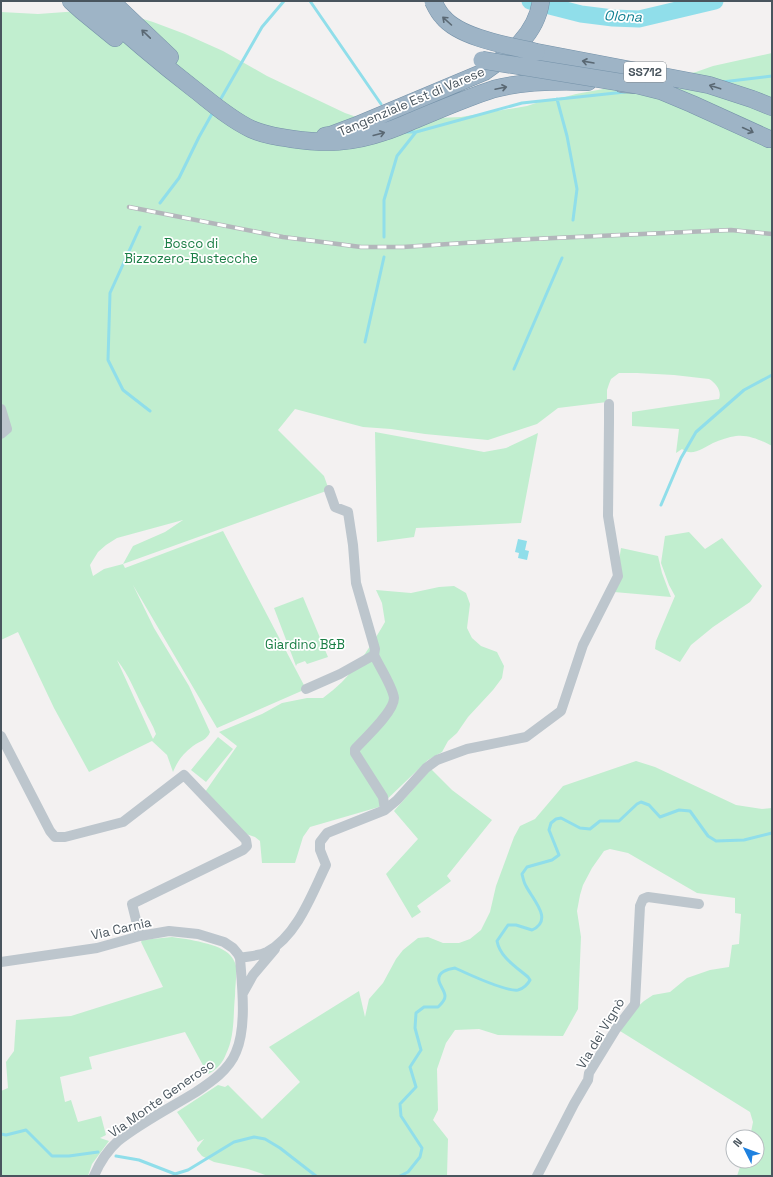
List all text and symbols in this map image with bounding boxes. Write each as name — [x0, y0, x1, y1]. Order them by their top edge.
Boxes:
water label: Olona — [604, 6, 643, 26]
one-way arrow — [442, 17, 452, 26]
one-way arrow — [141, 30, 151, 39]
one-way arrow — [582, 58, 595, 66]
road number: SS712 — [624, 62, 666, 82]
street label: Tangenziale Est di Varese — [335, 63, 487, 140]
one-way arrow — [709, 83, 722, 90]
one-way arrow — [494, 84, 507, 92]
one-way arrow — [742, 127, 754, 134]
one-way arrow — [373, 129, 386, 137]
park label: Bosco di Bizzozero-Bustecche — [124, 235, 258, 267]
park label: Giardino B&B — [265, 636, 345, 653]
street label: Via Carnia — [89, 913, 153, 944]
street label: Via dei Vignò — [573, 995, 628, 1072]
street label: Via Monte Generoso — [105, 1055, 218, 1141]
north arrow — [725, 1129, 765, 1169]
text: N — [730, 1135, 745, 1150]

